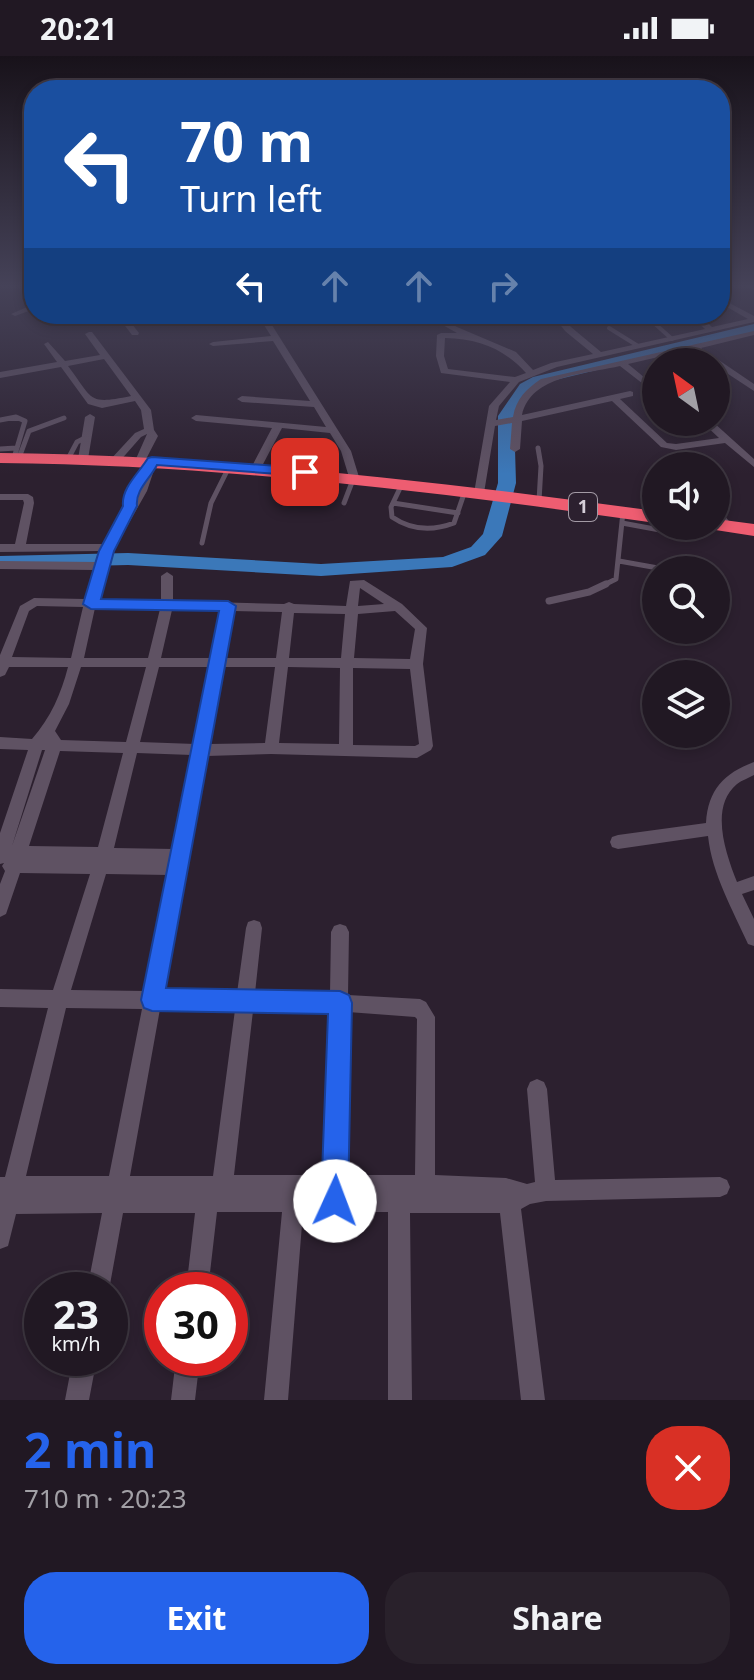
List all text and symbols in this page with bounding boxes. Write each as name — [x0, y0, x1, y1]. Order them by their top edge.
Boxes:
text: 20:21 — [40, 8, 117, 49]
text: 70 m — [180, 102, 313, 178]
icon: left — [48, 112, 152, 216]
text: Turn left — [180, 174, 322, 223]
icon: left — [229, 264, 273, 308]
icon: ahead — [313, 264, 357, 308]
icon: ahead — [397, 264, 441, 308]
icon: right — [481, 264, 525, 308]
north arrow — [642, 348, 730, 436]
map controls — [642, 348, 730, 748]
pin — [271, 438, 339, 506]
icon: arrive — [283, 450, 327, 494]
button: sound — [642, 452, 730, 540]
road number: 1 — [569, 493, 597, 521]
button: search — [642, 556, 730, 644]
button: layers — [642, 660, 730, 748]
position arrow — [293, 1159, 377, 1243]
speed limit sign: 30 — [144, 1272, 248, 1376]
text: 23 — [53, 1286, 99, 1341]
text: km/h — [51, 1330, 101, 1357]
text: 2 min — [24, 1417, 156, 1482]
button: close — [646, 1426, 730, 1510]
text: 710 m · 20:23 — [24, 1480, 187, 1516]
button: Exit — [24, 1572, 369, 1664]
button: Share — [385, 1572, 730, 1664]

